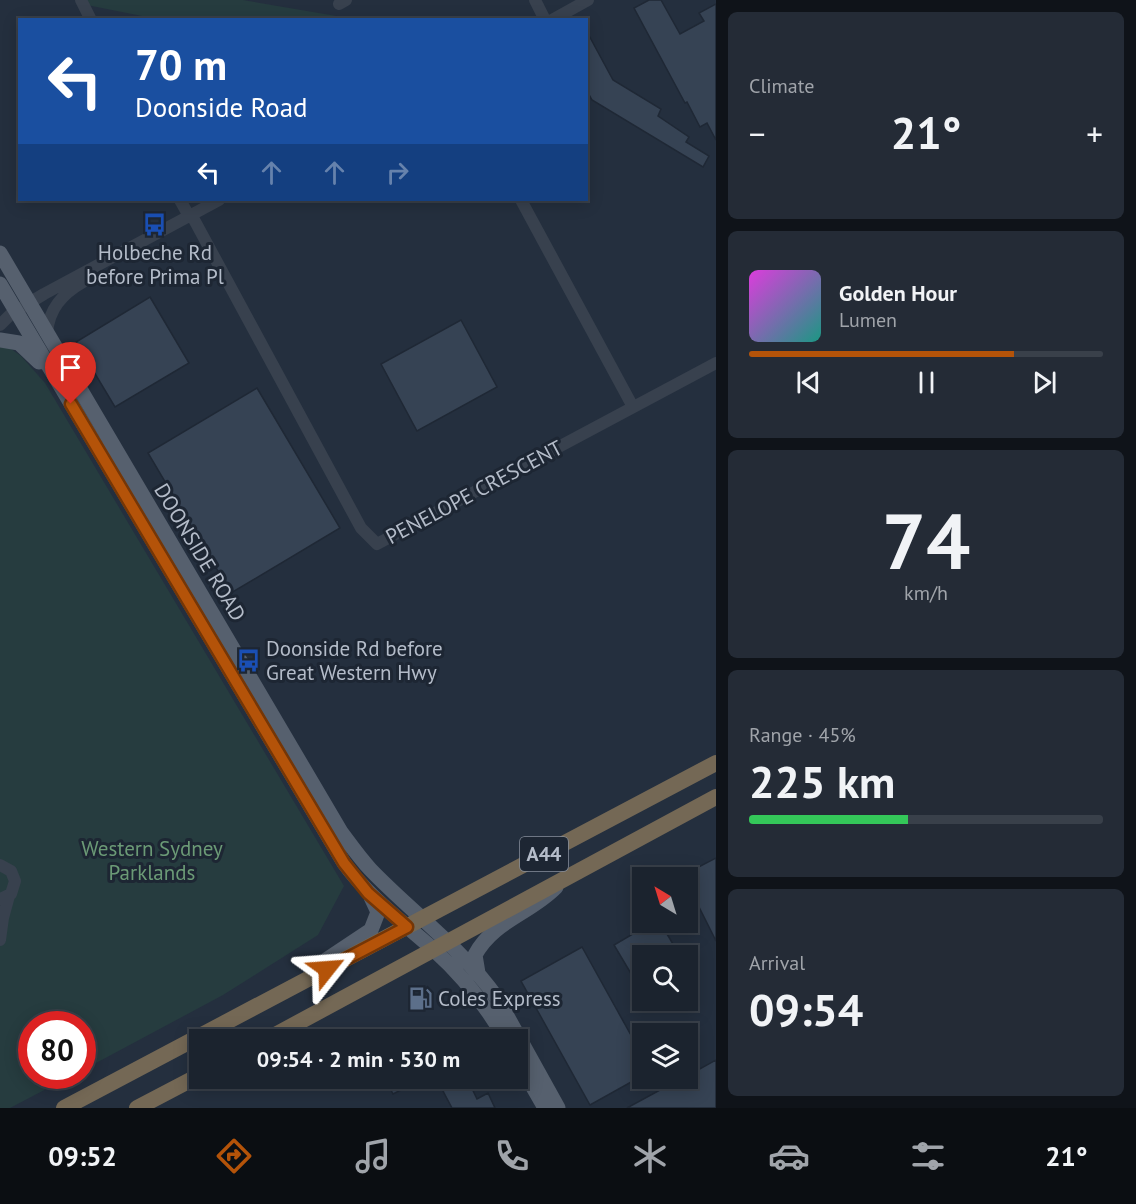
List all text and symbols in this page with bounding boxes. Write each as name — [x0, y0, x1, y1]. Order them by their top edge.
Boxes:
text: 70 m — [135, 37, 227, 92]
icon: left — [36, 42, 114, 120]
text: Climate — [749, 73, 815, 99]
text: Doonside Road — [135, 90, 308, 124]
text: 21° — [891, 103, 961, 161]
text: − — [749, 112, 766, 155]
text: + — [1086, 112, 1103, 155]
icon: left — [192, 156, 225, 189]
icon: ahead — [255, 156, 288, 189]
icon: ahead — [318, 156, 351, 189]
icon: right — [381, 156, 414, 189]
bus stop icon: Holbeche Rd before Prima Pl — [142, 211, 168, 237]
place label: Holbeche Rd before Prima Pl — [86, 239, 224, 290]
text: Golden Hour — [839, 279, 957, 307]
text: Lumen — [839, 307, 897, 333]
pin — [45, 342, 96, 404]
icon: arrive — [54, 351, 87, 384]
icon: previous — [792, 366, 825, 399]
icon: pause — [910, 366, 943, 399]
icon: next — [1028, 366, 1061, 399]
street label: PENELOPE CRESCENT — [381, 434, 568, 550]
street label: DOONSIDE ROAD — [148, 478, 252, 626]
text: 74 — [882, 490, 970, 591]
text: km/h — [904, 580, 948, 606]
place label: Doonside Rd before Great Western Hwy — [266, 635, 443, 686]
bus stop icon: Doonside Rd before Great Western Hwy — [235, 647, 261, 673]
text: Range · 45% — [749, 722, 856, 748]
text: 225 km — [749, 752, 895, 810]
park label: Western Sydney Parklands — [81, 835, 223, 886]
road number: A44 — [520, 837, 568, 871]
north arrow — [632, 867, 698, 933]
map controls — [632, 867, 698, 1089]
position arrow — [295, 937, 359, 1001]
button: search — [632, 945, 698, 1011]
text: Arrival — [749, 950, 805, 976]
text: 09:54 — [749, 980, 863, 1038]
fuel station icon: Coles Express — [407, 985, 433, 1011]
place label: Coles Express — [438, 985, 561, 1012]
speed limit sign: 80 — [18, 1011, 96, 1089]
button: layers — [632, 1023, 698, 1089]
text: 09:54 · 2 min · 530 m — [257, 1045, 460, 1073]
icon: directions — [213, 1135, 255, 1177]
icon: music — [352, 1135, 394, 1177]
icon: phone — [491, 1135, 533, 1177]
icon: climate — [629, 1135, 671, 1177]
icon: car — [768, 1135, 810, 1177]
icon: filters — [907, 1135, 949, 1177]
text: 09:52 — [48, 1139, 117, 1173]
text: 21° — [1045, 1139, 1088, 1173]

